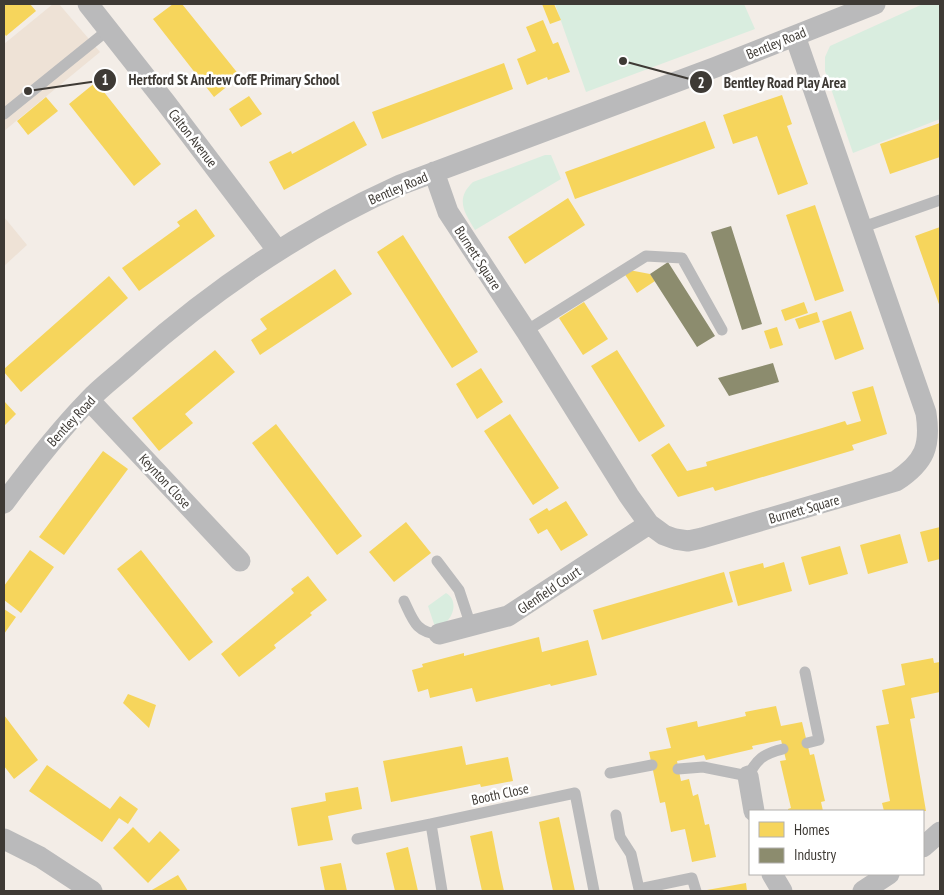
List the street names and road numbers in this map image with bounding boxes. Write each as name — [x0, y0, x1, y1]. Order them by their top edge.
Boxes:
street label: Bentley Road — [743, 23, 809, 63]
street label: Calton Avenue — [165, 105, 221, 171]
street label: Bentley Road — [366, 167, 430, 209]
street label: Burnett Square — [451, 223, 505, 293]
street label: Bentley Road — [43, 392, 99, 450]
street label: Keynton Close — [135, 450, 195, 512]
street label: Burnett Square — [767, 490, 842, 528]
street label: Glenfield Court — [514, 562, 584, 618]
street label: Booth Close — [470, 779, 530, 809]

